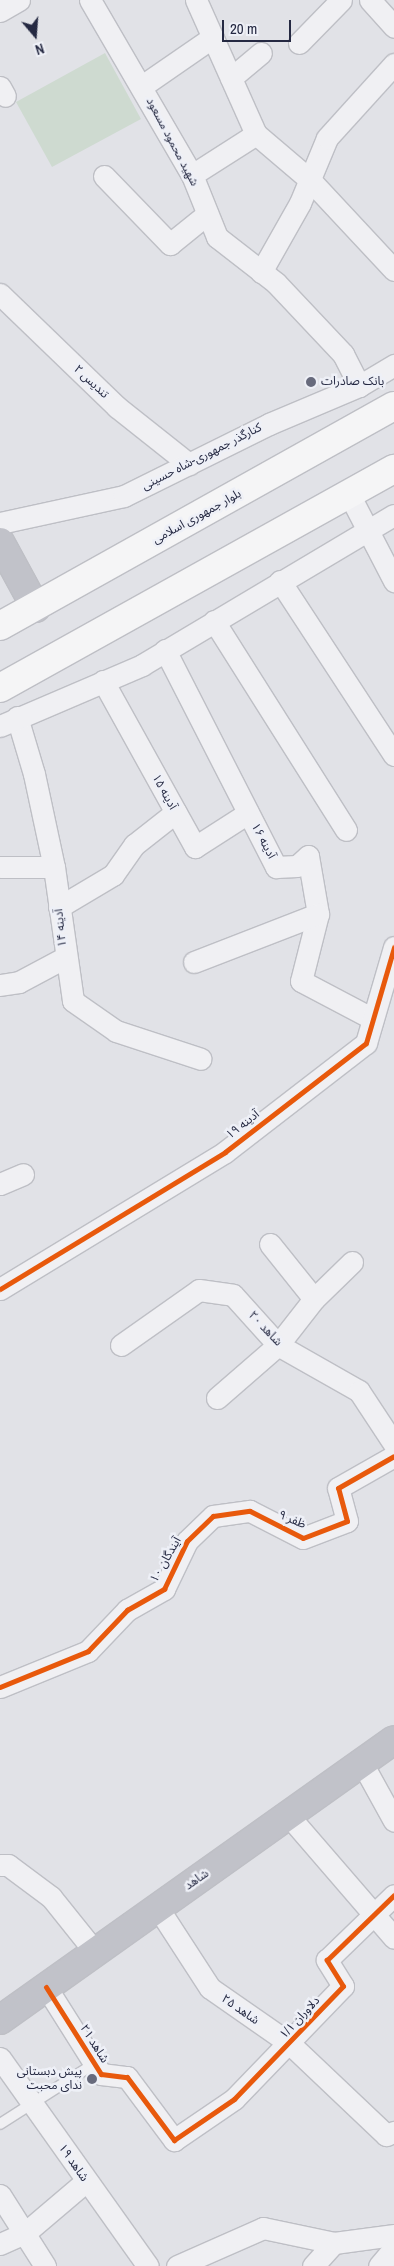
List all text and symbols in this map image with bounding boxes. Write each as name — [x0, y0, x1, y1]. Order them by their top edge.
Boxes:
north arrow — [10, 10, 60, 60]
scale bar — [224, 10, 293, 42]
text: 20 m — [230, 18, 257, 39]
text: N — [33, 39, 46, 59]
street label: شهید محمود مسعود — [143, 95, 201, 189]
street label: تندیس ۲ — [71, 362, 111, 402]
place label: بانک صادرات — [321, 375, 384, 389]
marker: بانک صادرات — [305, 376, 317, 388]
street label: کنارگذر جمهوری-شاه حسینی — [140, 420, 264, 494]
street label: بلوار جمهوری اسلامی — [150, 487, 244, 547]
street label: آدینه ۱۵ — [148, 772, 180, 812]
street label: آدینه ۱۶ — [248, 821, 278, 861]
street label: آدینه ۱۴ — [52, 908, 70, 948]
street label: آدینه ۱۹ — [223, 1107, 263, 1143]
street label: شاهد ۲۰ — [245, 1309, 285, 1349]
street label: ظفر ۹ — [276, 1508, 308, 1532]
street label: آیندگان ۱۰ — [147, 1535, 185, 1585]
street label: شاهد — [182, 1867, 212, 1893]
street label: شاهد ۲۵ — [218, 1992, 262, 2028]
street label: دلاوران ۱/۱ — [277, 1994, 323, 2042]
street label: شاهد ۲۱ — [77, 2022, 111, 2066]
place label: پیش دبستانی ندای محبت — [17, 2065, 82, 2093]
marker: پیش دبستانی ندای محبت — [86, 2073, 98, 2085]
street label: شاهد ۱۹ — [55, 2141, 91, 2185]

